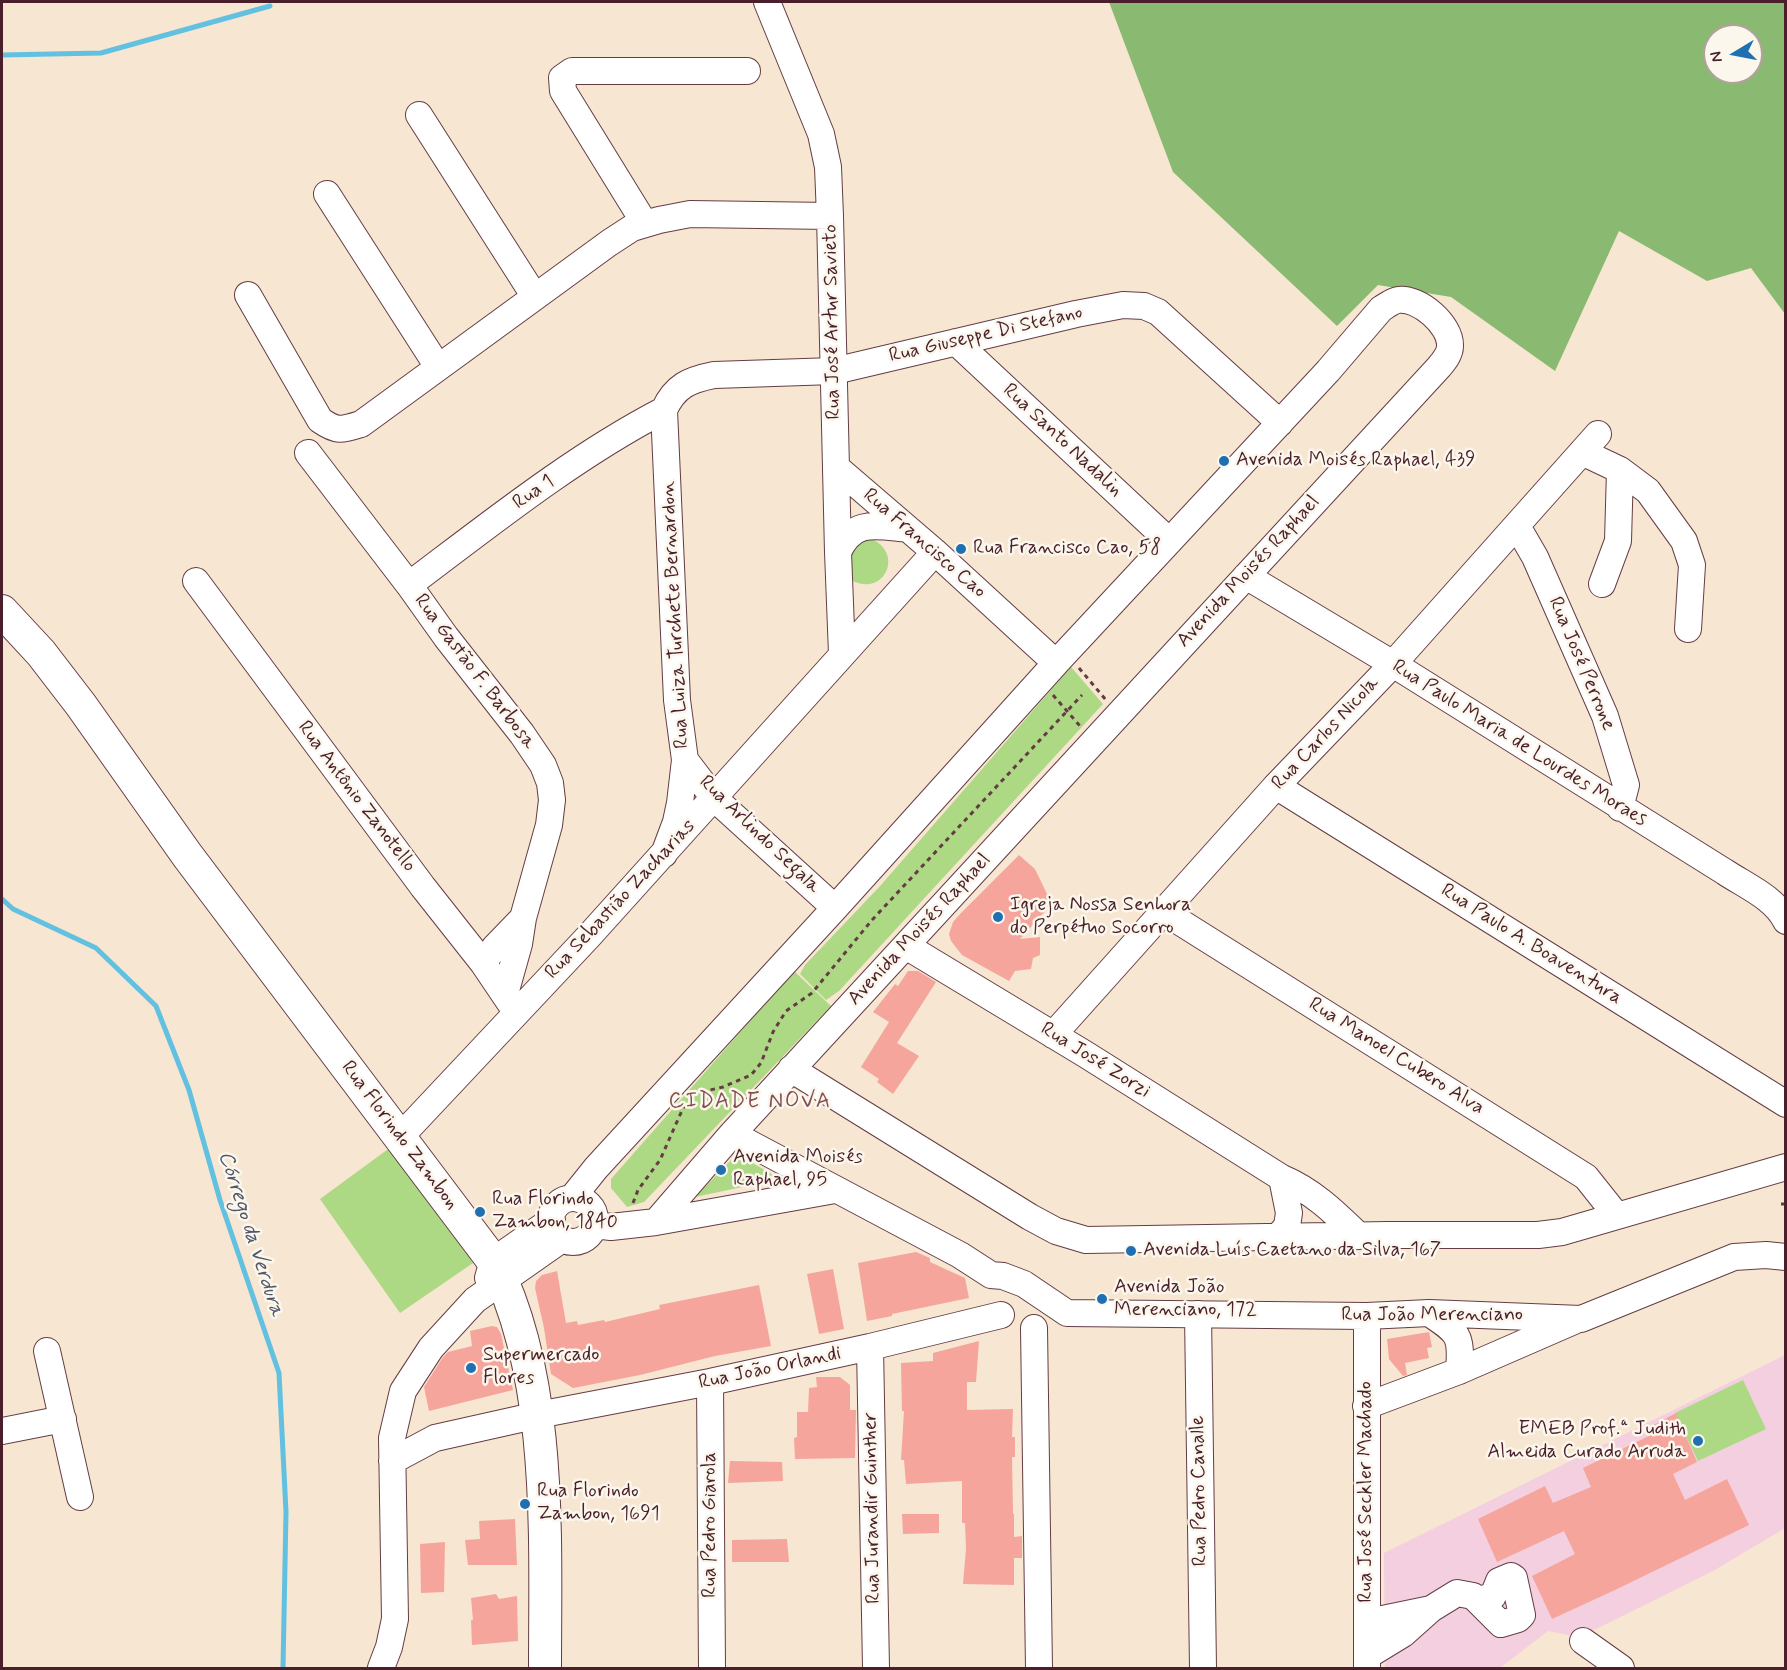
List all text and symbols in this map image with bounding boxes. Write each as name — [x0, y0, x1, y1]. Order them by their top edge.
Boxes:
north arrow — [1703, 24, 1763, 84]
text: N — [1705, 50, 1728, 64]
street label: Rua José Artur Savieto — [819, 224, 847, 420]
street label: Rua Giuseppe Di Stefano — [887, 301, 1085, 369]
street label: Rua Santo Nadalin — [997, 379, 1127, 503]
place label: Avenida Moisés Raphael, 439 — [1236, 449, 1476, 473]
marker: Avenida Moisés Raphael, 439 — [1217, 454, 1231, 468]
street label: Rua 1 — [509, 470, 559, 516]
street label: Rua Luiza Turchete Bernardon — [657, 481, 695, 749]
street label: Rua Francisco Cao — [857, 484, 991, 604]
street label: Avenida Moisés Raphael — [1172, 491, 1326, 653]
place label: Rua Francisco Cao, 58 — [973, 537, 1161, 561]
marker: Rua Francisco Cao, 58 — [954, 542, 968, 556]
street label: Rua Gastão F. Barbosa — [408, 590, 540, 754]
street label: Rua José Perrone — [1542, 594, 1620, 734]
street label: Rua Paulo Maria de Lourdes Moraes — [1387, 655, 1651, 833]
street label: Rua Carlos Nicola — [1267, 672, 1385, 796]
street label: Rua Antônio Zanotello — [291, 717, 421, 877]
street label: Rua Arlindo Segala — [693, 771, 825, 899]
street label: Rua Sebastião Zacharias — [541, 815, 701, 985]
street label: Avenida Moisés Raphael — [843, 849, 997, 1011]
street label: Rua Paulo A. Boaventura — [1436, 879, 1626, 1011]
place label: Igreja Nossa Senhora do Perpétuo Socorro — [1010, 894, 1191, 941]
marker: Igreja Nossa Senhora do Perpétuo Socorro — [991, 910, 1005, 924]
street label: Rua Manoel Cubero Alva — [1304, 993, 1488, 1121]
street label: Rua José Zorzi — [1036, 1018, 1154, 1104]
street label: Rua Florindo Zambon — [335, 1057, 463, 1215]
district label: CIDADE NOVA — [669, 1089, 831, 1115]
place label: Avenida Moisés Raphael, 95 — [733, 1146, 863, 1193]
water label: Córrego da Verdura — [212, 1149, 288, 1319]
marker: Avenida Moisés Raphael, 95 — [714, 1163, 728, 1177]
place label: Rua Florindo Zambon, 1840 — [492, 1188, 618, 1235]
marker: Rua Florindo Zambon, 1840 — [473, 1205, 487, 1219]
place label: Avenida Luís Caetano da Silva, 167 — [1143, 1239, 1441, 1263]
marker: Avenida Luís Caetano da Silva, 167 — [1124, 1244, 1138, 1258]
place label: Avenida João Merenciano, 172 — [1114, 1276, 1257, 1323]
marker: Avenida João Merenciano, 172 — [1095, 1292, 1109, 1306]
street label: Rua João Merenciano — [1341, 1304, 1523, 1328]
street label: Rua João Orlandi — [697, 1342, 843, 1396]
place label: Supermercado Flores — [483, 1344, 599, 1391]
marker: Supermercado Flores — [464, 1361, 478, 1375]
street label: Rua José Seckler Machado — [1355, 1381, 1379, 1603]
street label: Rua Jurandir Guinther — [859, 1412, 887, 1604]
street label: Rua Pedro Canalle — [1187, 1415, 1213, 1567]
place label: EMEB Prof.ª Judith Almeida Curado Arruda — [1487, 1418, 1686, 1465]
marker: EMEB Prof.ª Judith Almeida Curado Arruda — [1691, 1434, 1705, 1448]
street label: Rua Pedro Giarola — [699, 1452, 723, 1598]
place label: Rua Florindo Zambon, 1691 — [537, 1480, 660, 1527]
marker: Rua Florindo Zambon, 1691 — [518, 1497, 532, 1511]

